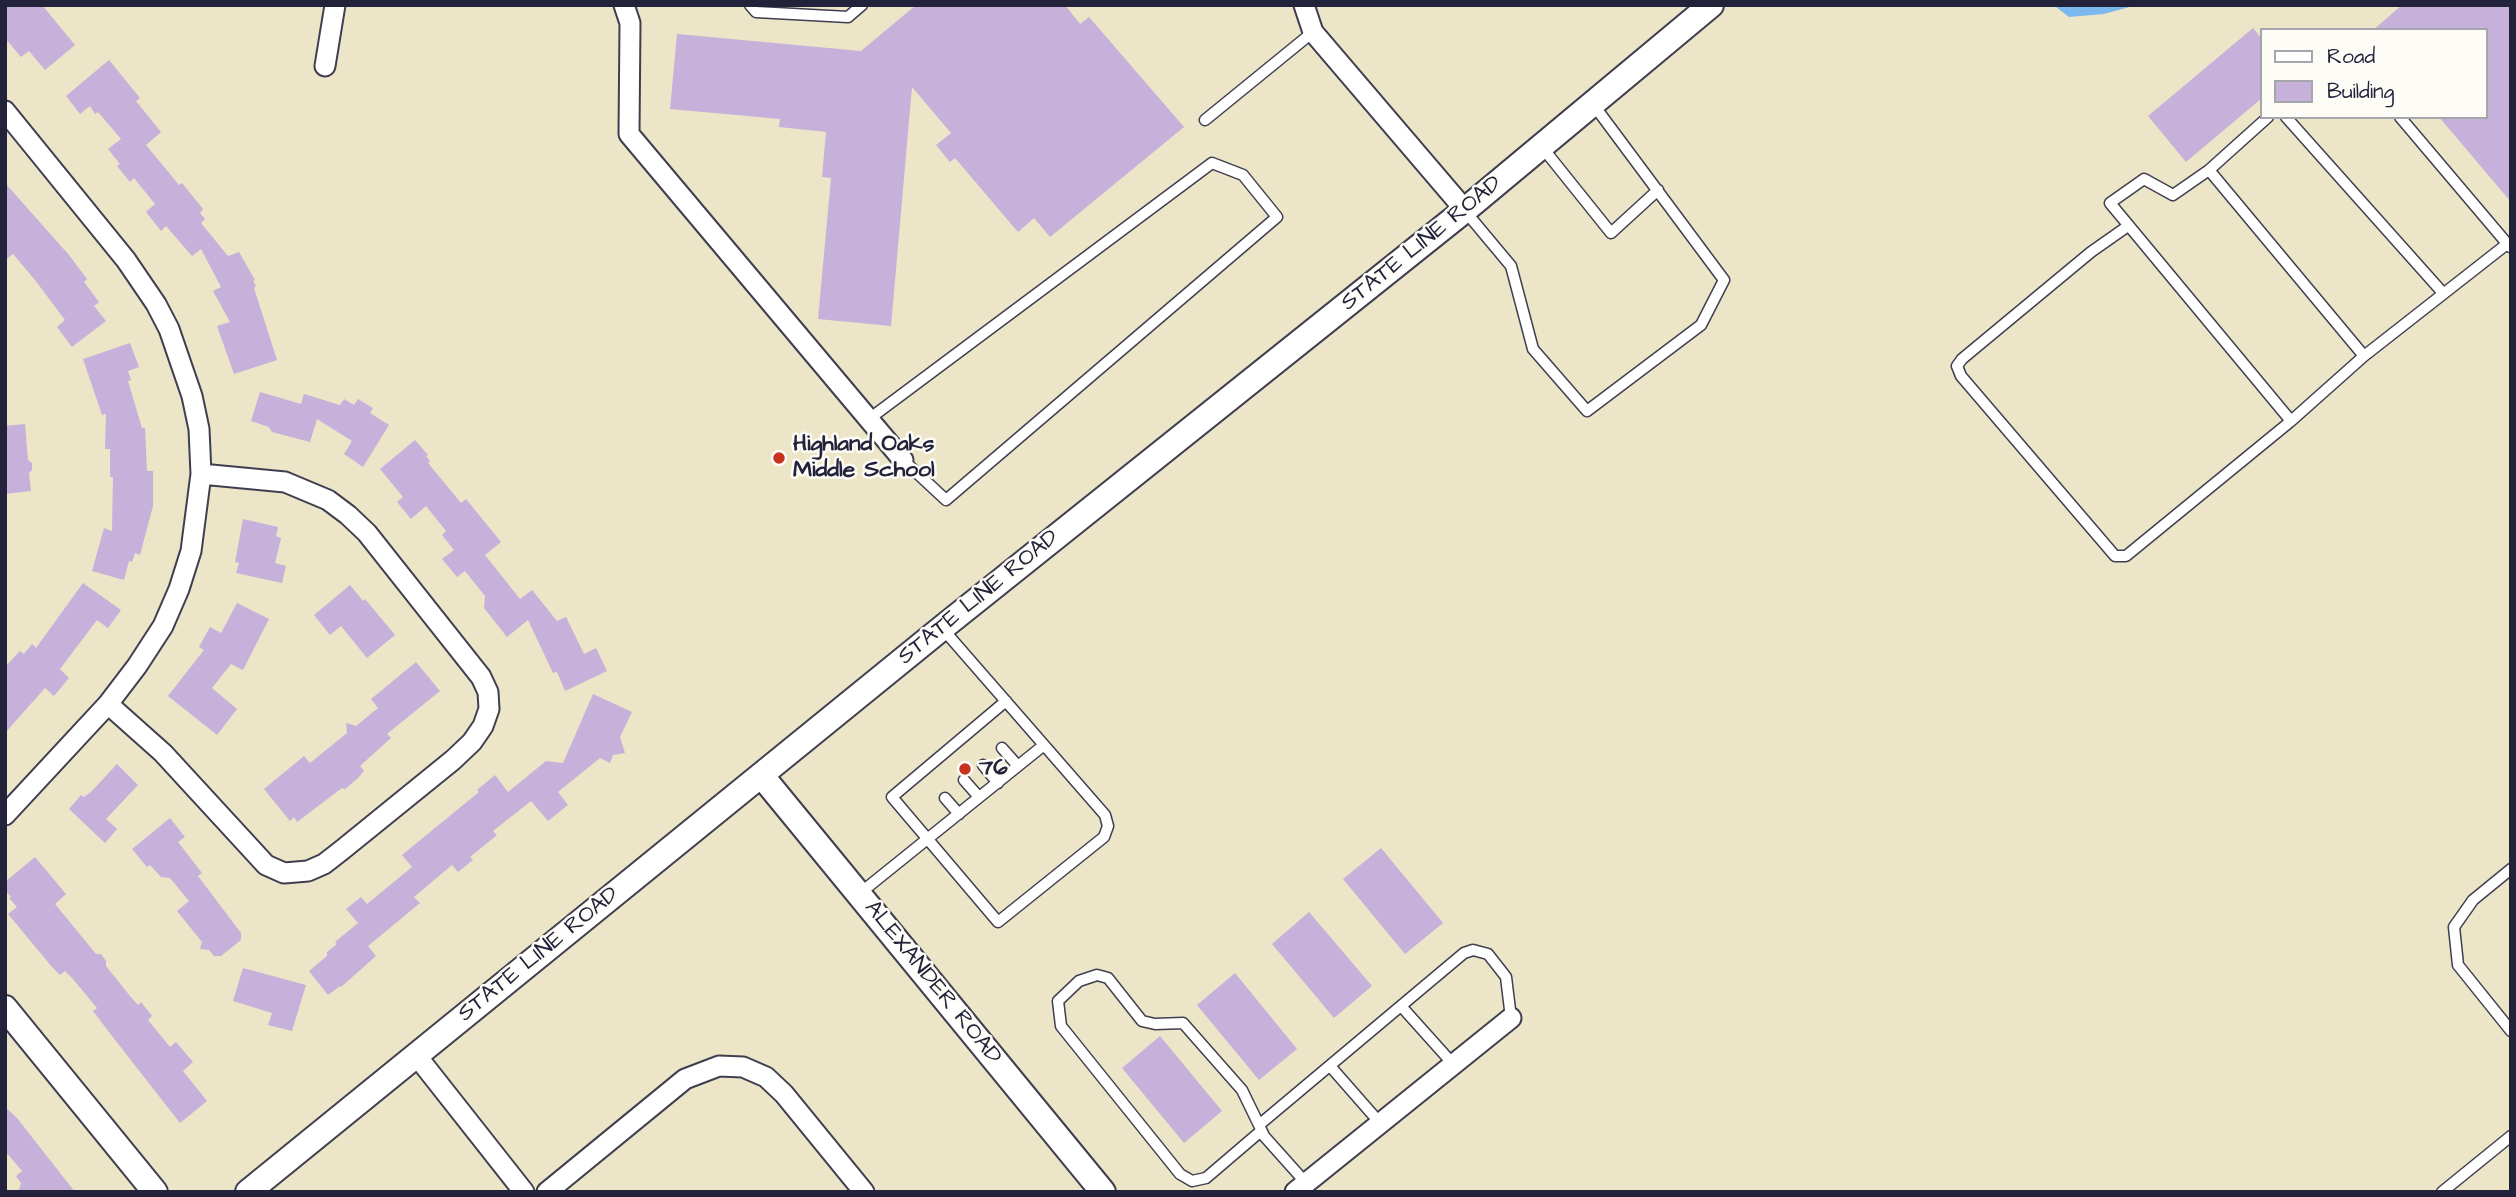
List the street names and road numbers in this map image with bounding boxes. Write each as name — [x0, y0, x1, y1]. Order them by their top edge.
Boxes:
street label: STATE LINE ROAD — [1336, 171, 1508, 317]
street label: STATE LINE ROAD — [893, 525, 1065, 671]
street label: STATE LINE ROAD — [453, 882, 625, 1028]
street label: ALEXANDER ROAD — [857, 896, 1007, 1070]

